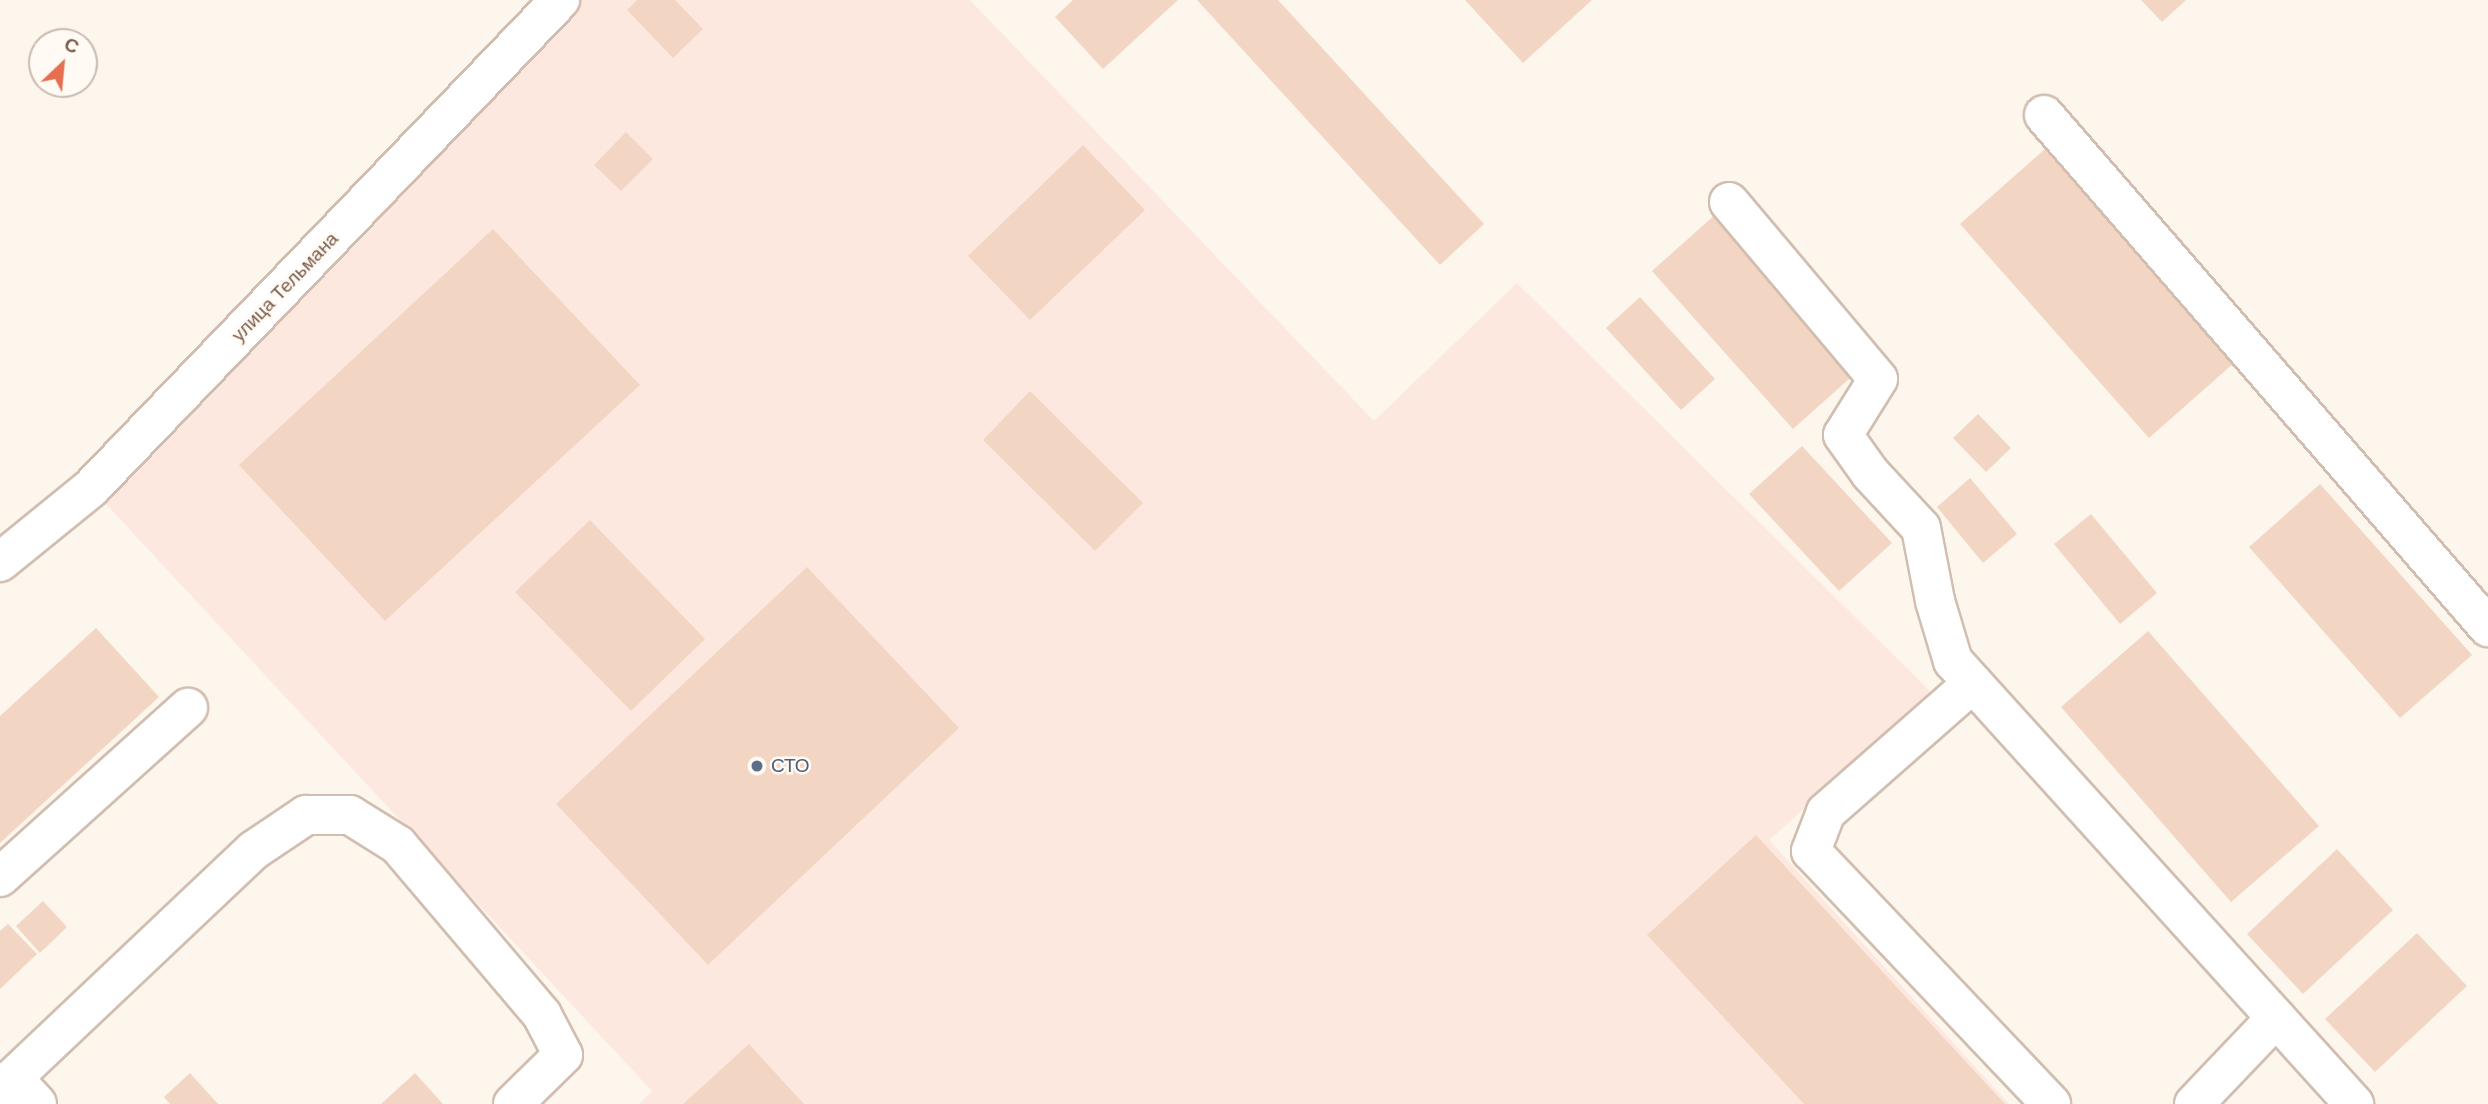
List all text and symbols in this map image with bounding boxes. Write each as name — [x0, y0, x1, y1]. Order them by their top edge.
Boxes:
north arrow — [28, 28, 98, 98]
text: С — [60, 31, 83, 60]
street label: улица Тельмана — [227, 227, 343, 347]
place label: СТО — [771, 755, 810, 777]
marker: СТО — [749, 758, 765, 774]

